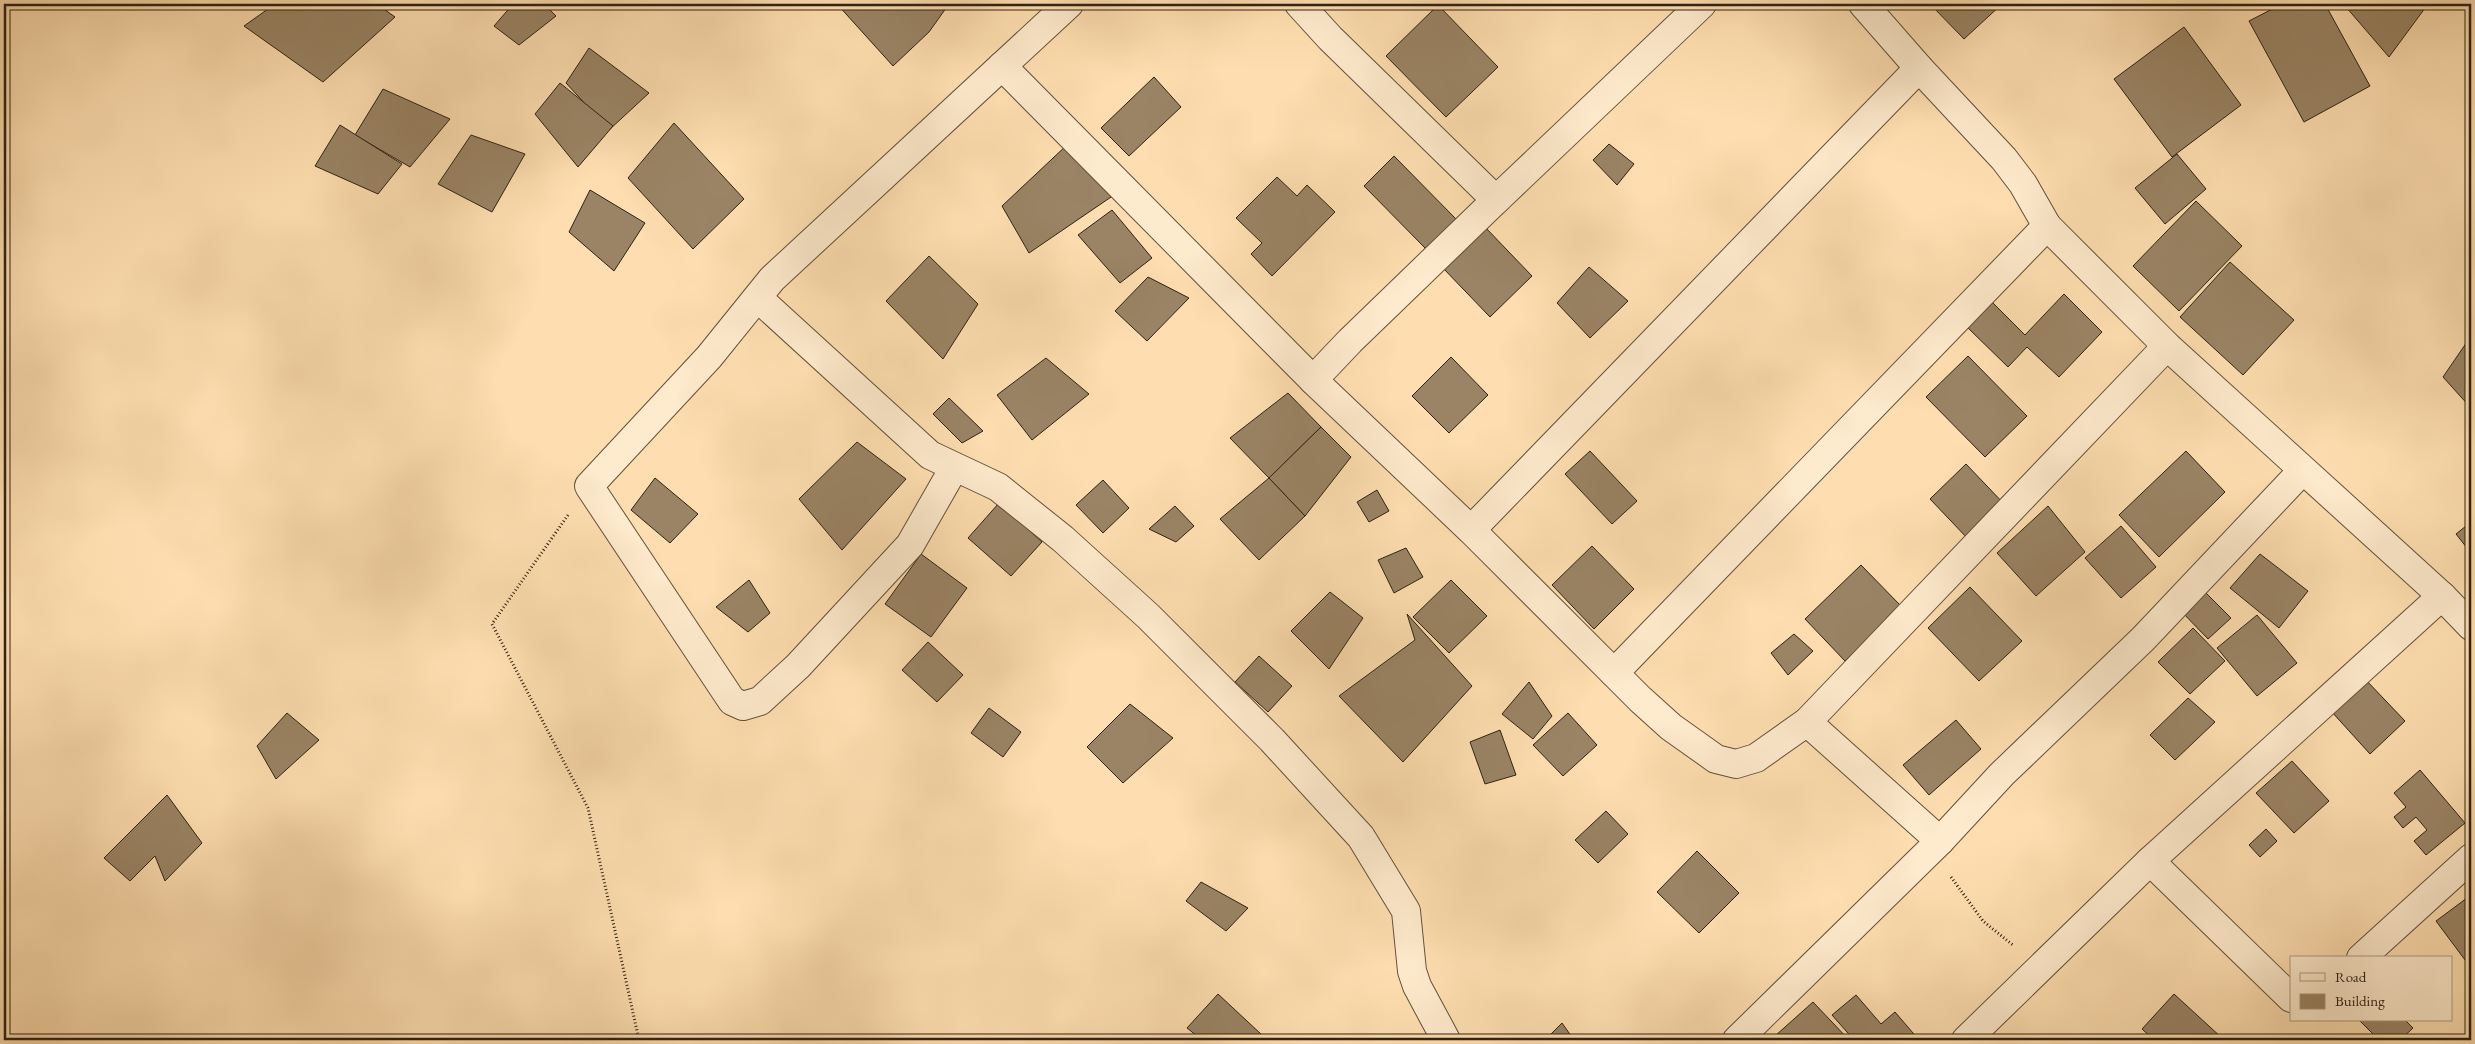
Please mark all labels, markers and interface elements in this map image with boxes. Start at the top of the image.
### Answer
legend [2290,956,2452,1022]
text: Road [2335,967,2367,986]
text: Building [2335,991,2385,1010]

